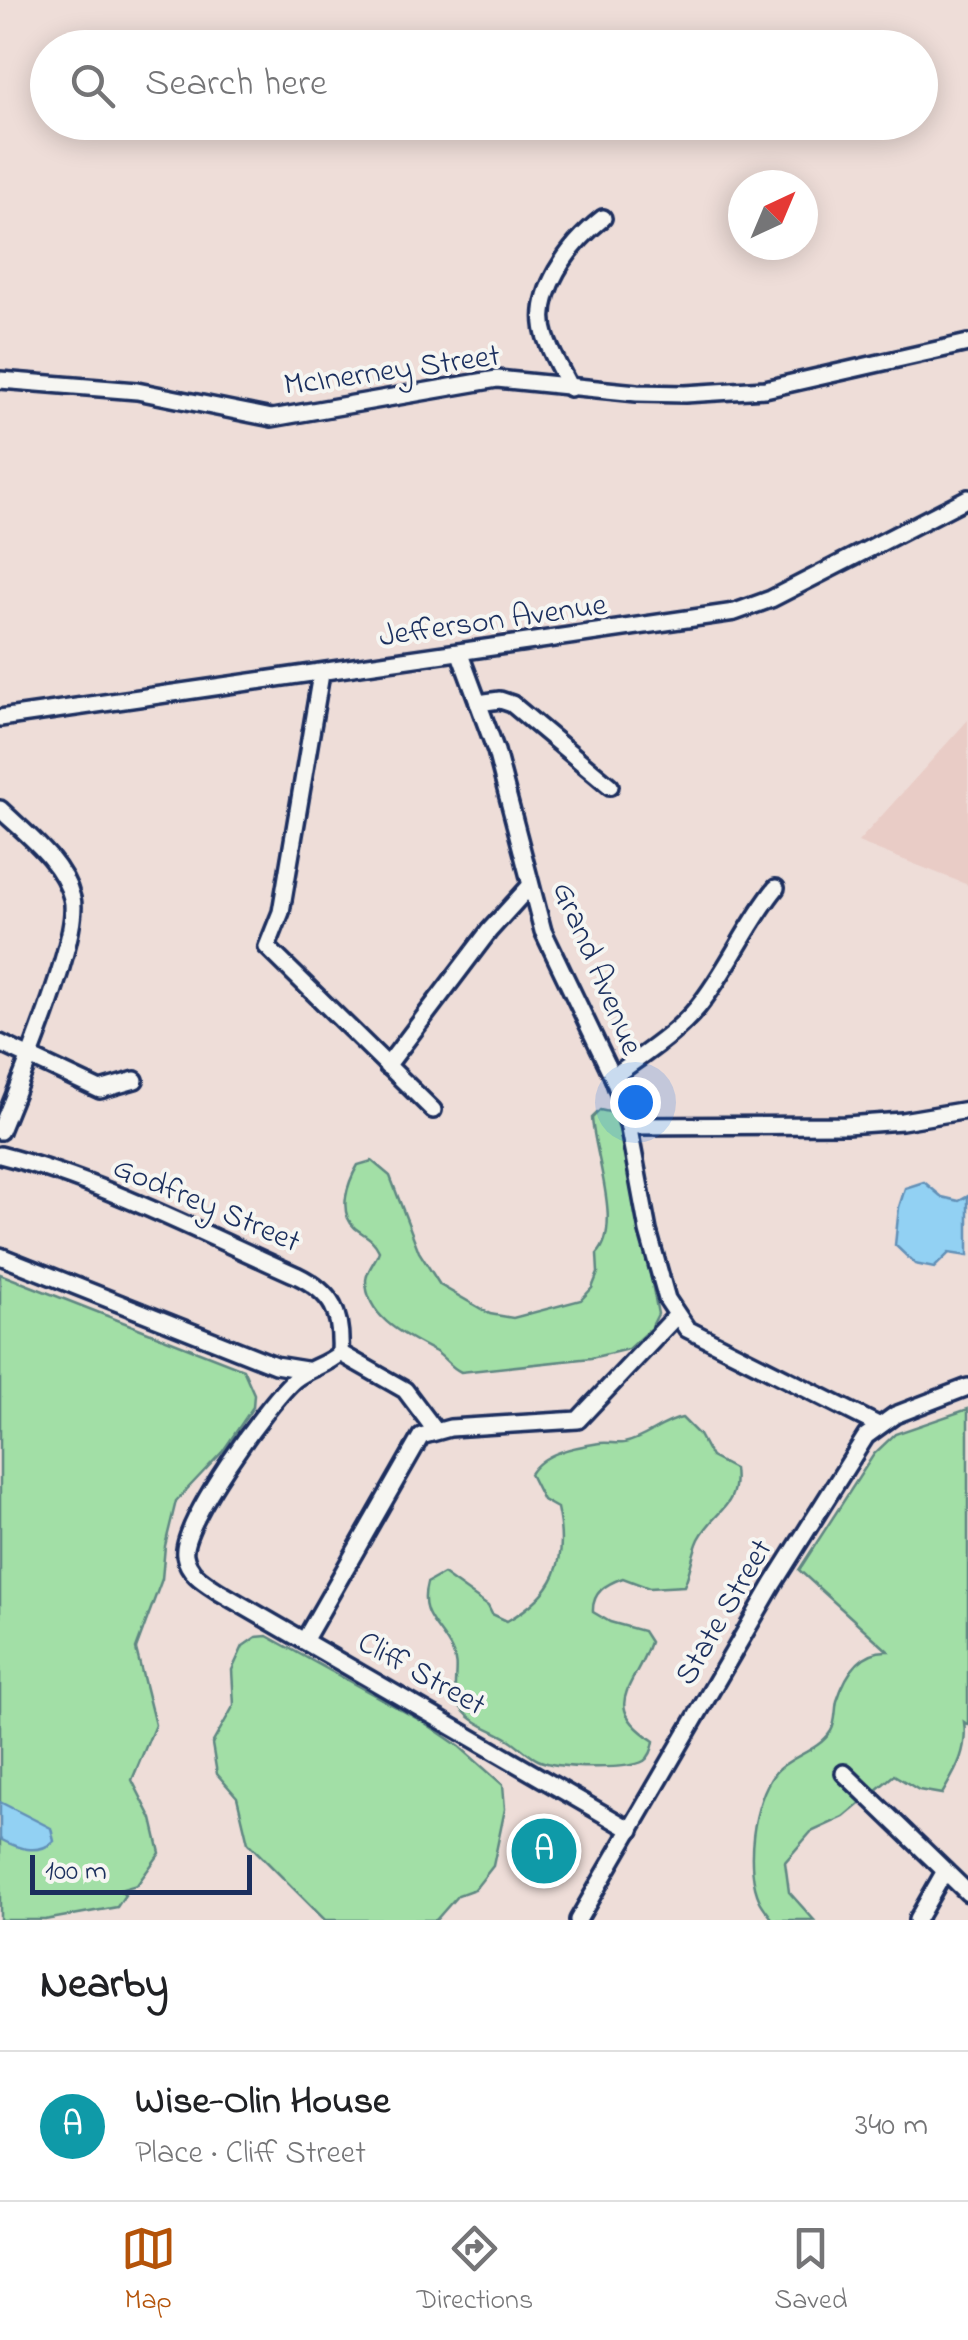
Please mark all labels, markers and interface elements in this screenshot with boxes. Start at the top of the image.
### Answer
search box [30,30,938,140]
text: Search here [145,57,327,113]
icon: search [65,58,120,113]
north arrow [728,170,818,260]
street label: McInerney Street [281,334,503,410]
street label: Jefferson Avenue [376,583,611,661]
street label: Grand Avenue [538,875,654,1064]
your location [610,1077,661,1128]
street label: Godfrey Street [105,1145,307,1267]
street label: State Street [664,1531,786,1695]
street label: Cliff Street [348,1620,494,1730]
pin: A [512,1814,576,1888]
scale bar [30,1850,252,1894]
text: 100 m [45,1852,107,1893]
text: Nearby [40,1955,168,2016]
text: Wise-Olin House [135,2075,390,2131]
text: A [63,2103,82,2150]
text: 340 m [855,2103,928,2150]
text: Place · Cliff Street [135,2131,366,2178]
tab: Map [121,2221,176,2322]
tab: Directions [417,2221,533,2322]
tab: Saved [774,2221,847,2322]

